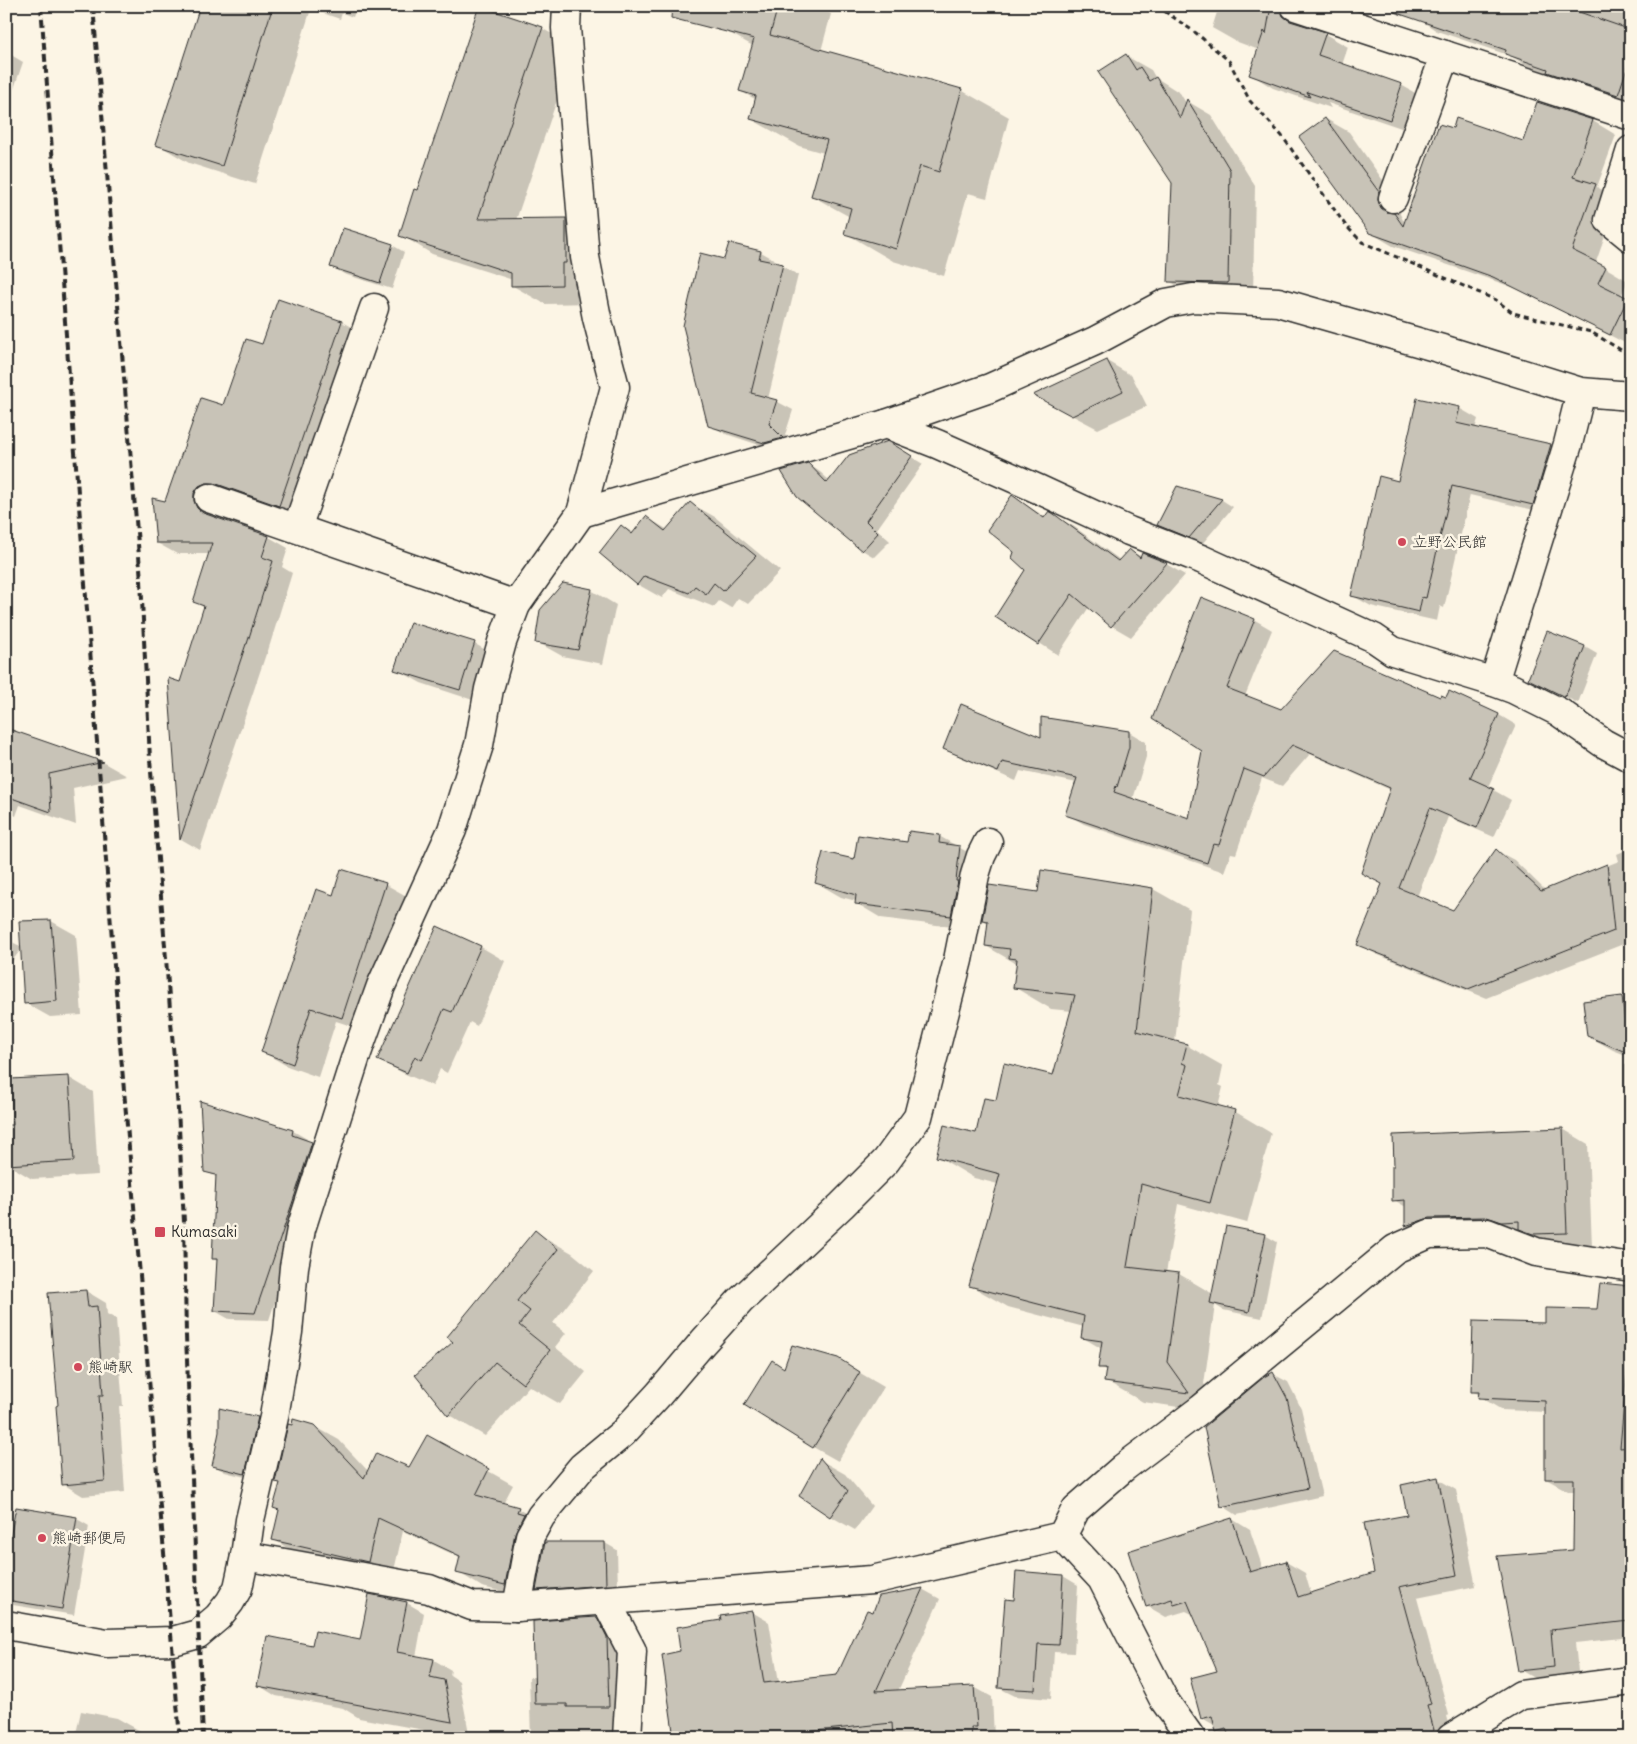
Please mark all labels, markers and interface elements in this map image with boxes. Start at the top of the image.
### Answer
place label: 立野公民館 [1412,532,1487,551]
marker: 立野公民館 [1396,536,1408,548]
place label: Kumasaki [171,1222,237,1241]
marker: Kumasaki [153,1225,167,1239]
place label: 熊崎駅 [88,1357,133,1376]
marker: 熊崎駅 [72,1361,84,1373]
place label: 熊崎郵便局 [52,1528,127,1547]
marker: 熊崎郵便局 [36,1532,48,1544]

